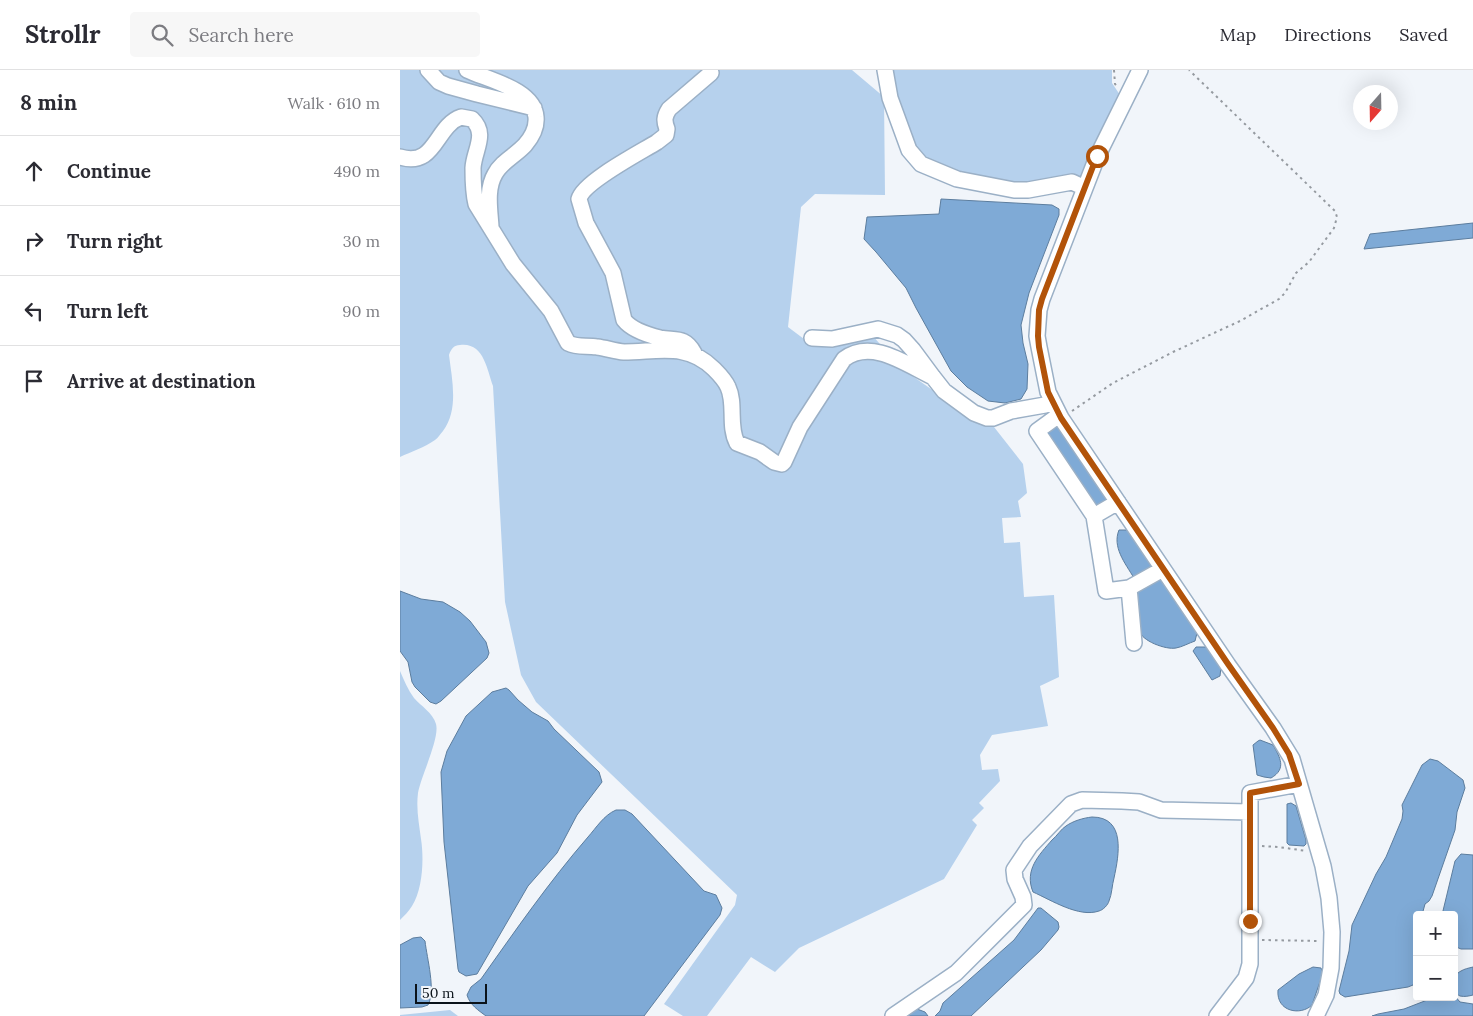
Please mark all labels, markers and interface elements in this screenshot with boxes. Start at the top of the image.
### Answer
search box [130,12,480,57]
text: Strollr [25,19,100,50]
icon: search [148,21,176,49]
text: Search here [188,23,294,47]
text: Map [1220,23,1256,46]
text: Directions [1284,23,1371,46]
text: Saved [1399,23,1448,46]
north arrow [1353,85,1398,130]
text: 8 min [20,89,77,116]
text: Walk · 610 m [288,93,380,113]
route start [1086,145,1109,168]
icon: ahead [20,157,48,185]
text: Continue [67,159,151,183]
text: 490 m [334,161,380,181]
icon: right [20,227,48,255]
text: Turn right [67,229,163,253]
text: 30 m [343,231,380,251]
icon: left [20,297,48,325]
text: Turn left [67,299,148,323]
text: 90 m [342,301,380,321]
icon: arrive [20,367,48,395]
text: Arrive at destination [67,369,256,393]
route end [1239,910,1262,933]
map controls [1413,911,1458,1001]
button: + [1413,911,1458,956]
button: − [1413,956,1458,1001]
scale bar [415,981,488,1004]
text: 50 m [422,984,455,1002]

